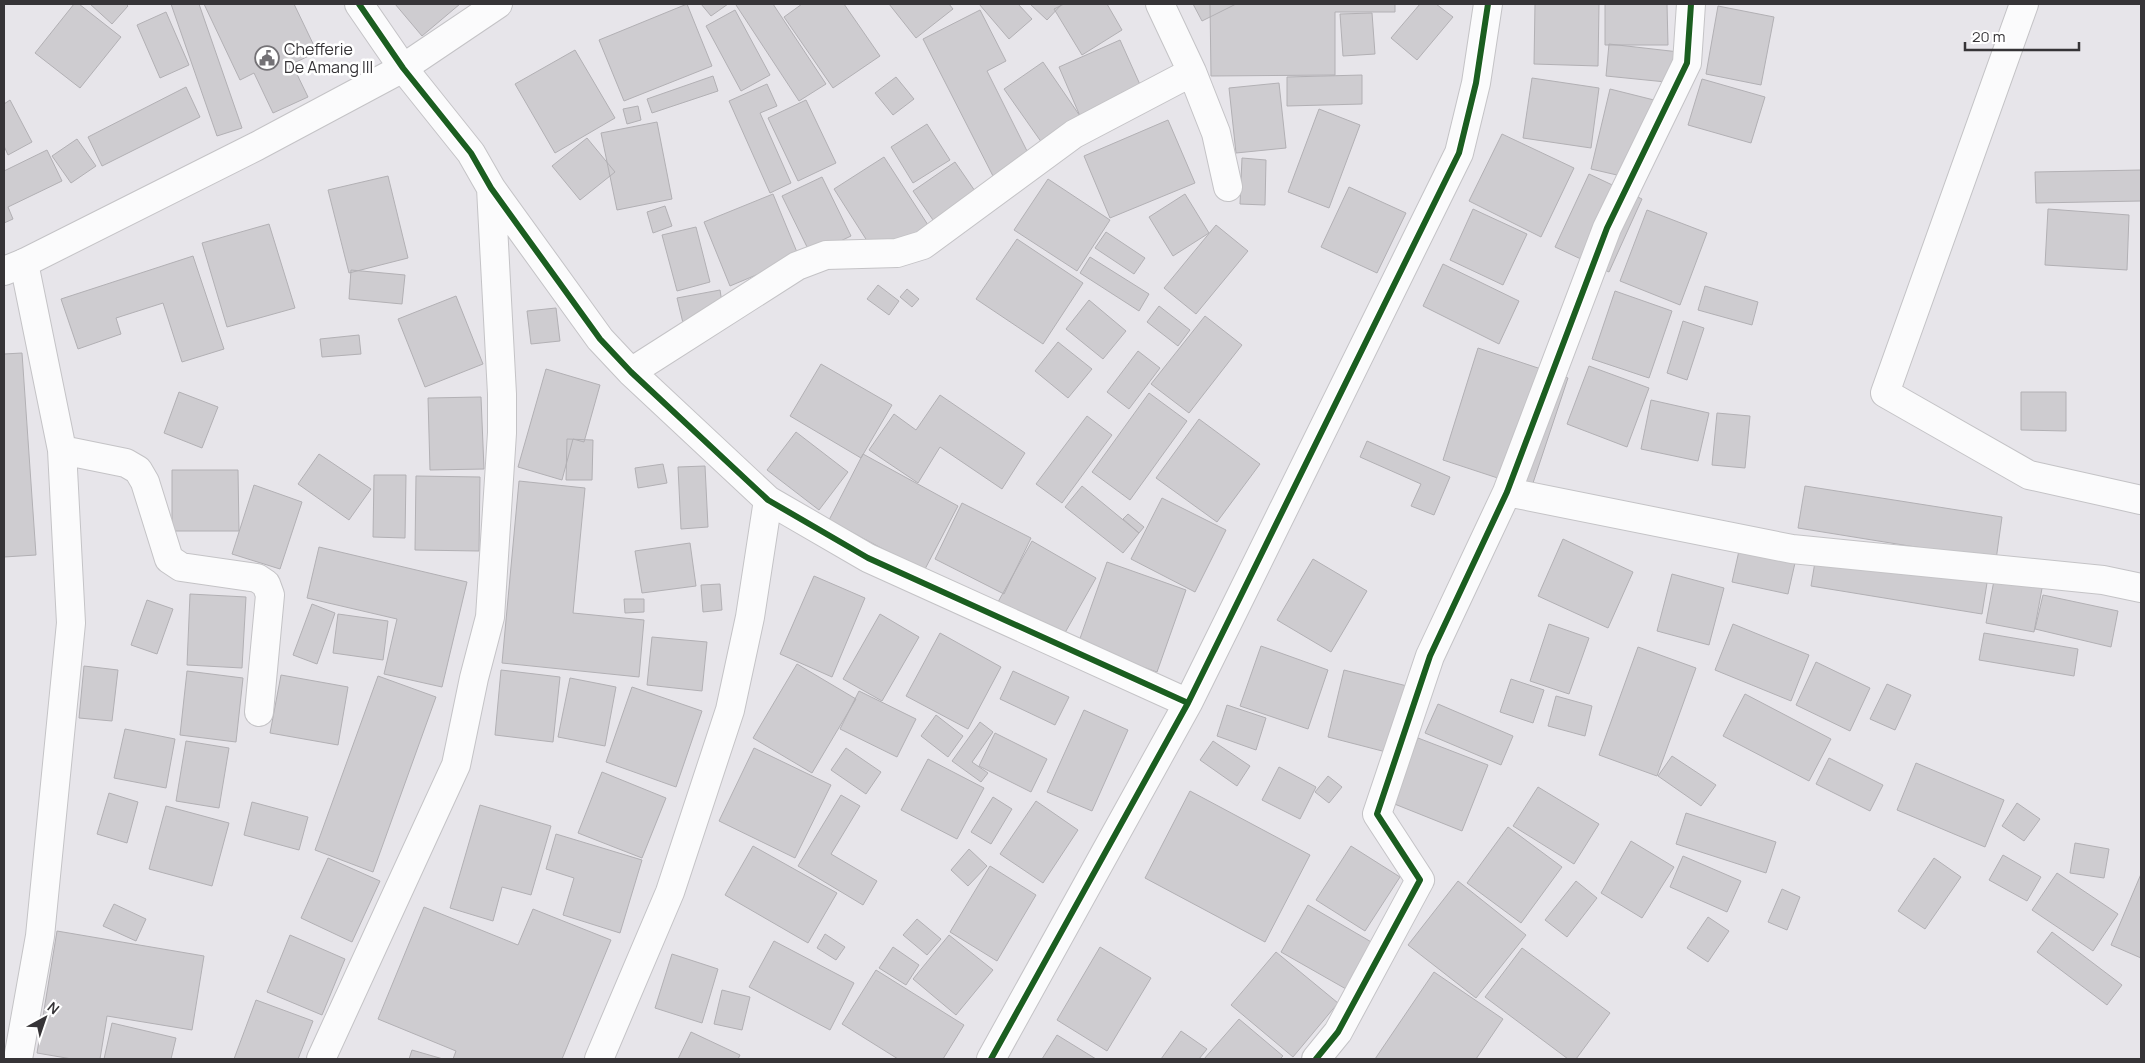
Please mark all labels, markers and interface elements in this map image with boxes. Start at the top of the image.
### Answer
scale bar [1965,20,2079,52]
text: 20 m [1972,26,2005,47]
place label: Chefferie De Amang III [284,38,373,78]
public building icon: Chefferie De Amang III [254,45,280,71]
north arrow [20,993,70,1043]
text: N [44,997,64,1018]

